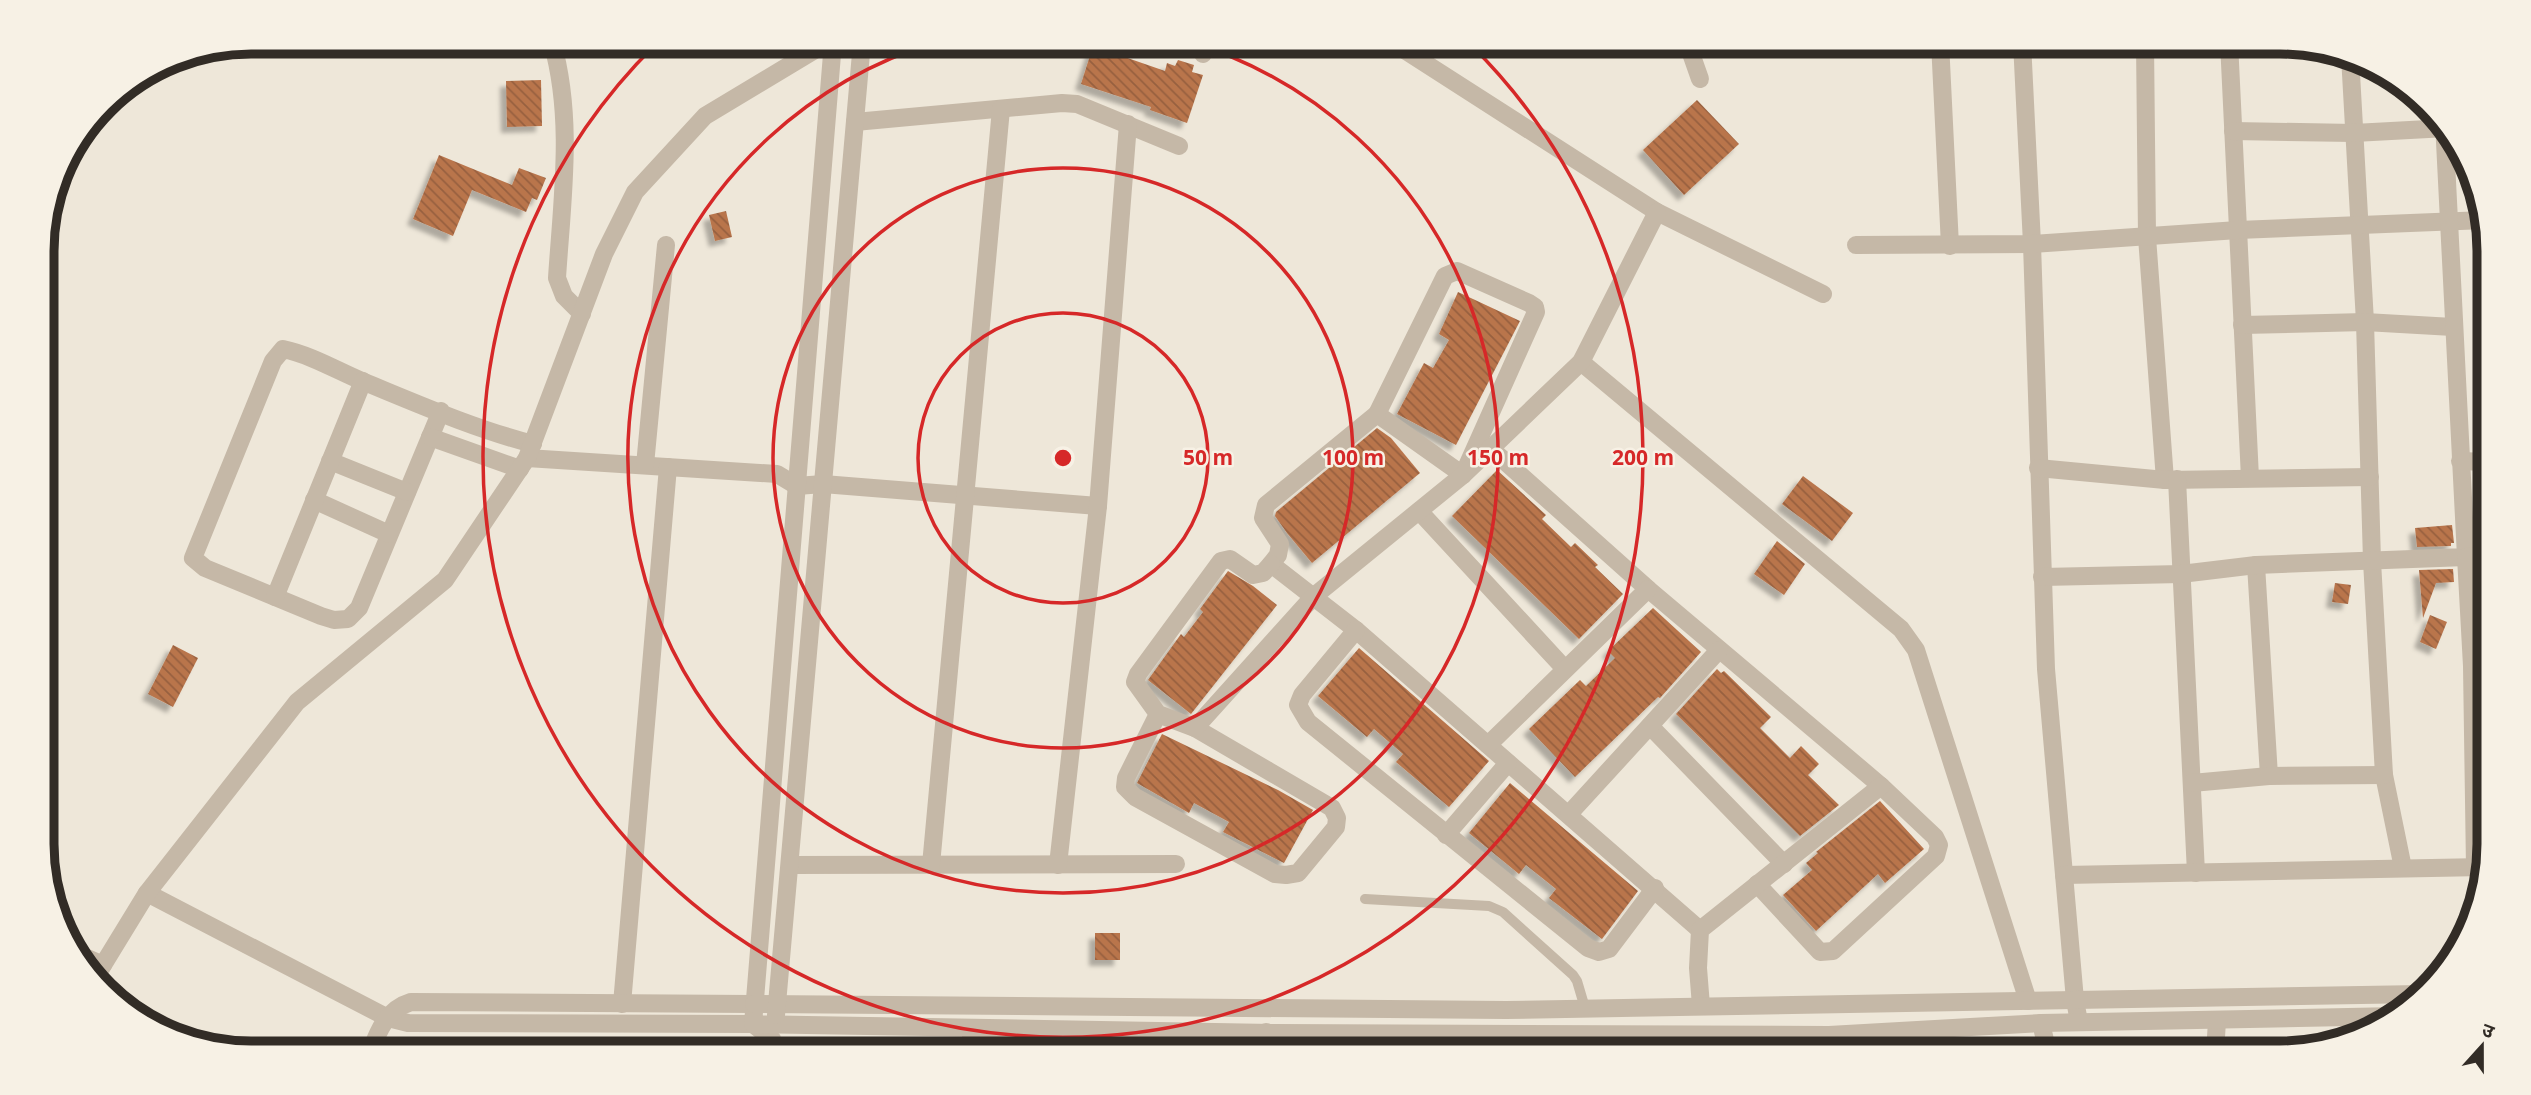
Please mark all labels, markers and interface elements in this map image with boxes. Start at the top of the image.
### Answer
text: 50 m [1183,443,1233,471]
text: 100 m [1322,443,1384,471]
text: 150 m [1467,443,1529,471]
text: 200 m [1612,443,1674,471]
centre of rings [1051,446,1075,470]
north arrow [2447,1011,2517,1081]
text: उ [2478,1016,2499,1045]

